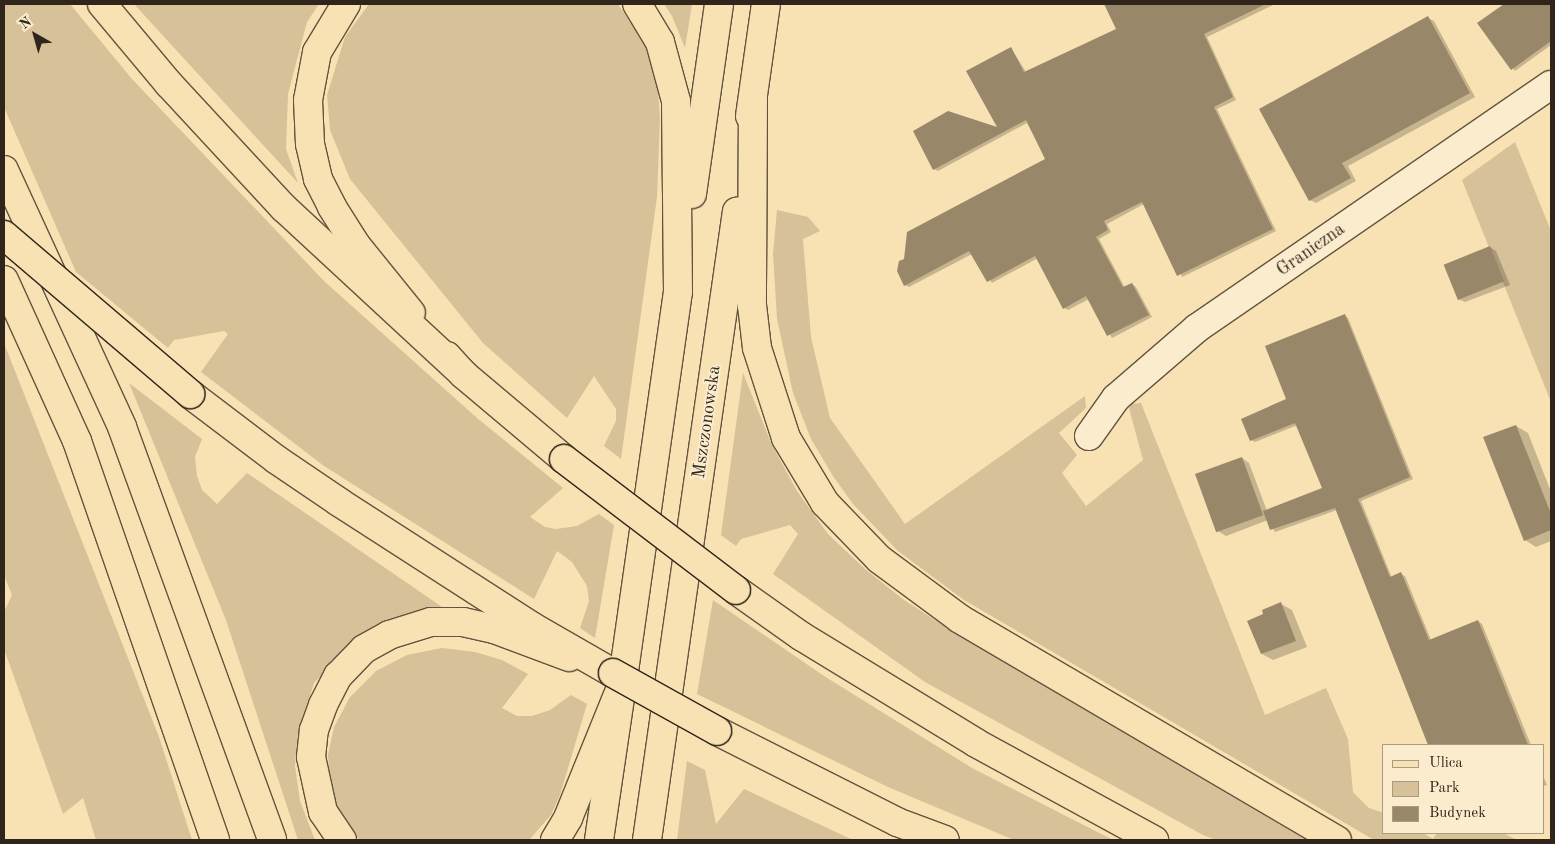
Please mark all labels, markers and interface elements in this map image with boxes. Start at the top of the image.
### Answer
north arrow [10,10,60,60]
text: N [17,14,34,32]
street label: Graniczna [1273,219,1349,281]
street label: Mszczonowska [688,364,726,480]
legend [1382,744,1545,834]
text: Ulica [1429,756,1463,771]
text: Park [1429,781,1460,796]
text: Budynek [1429,806,1486,821]

